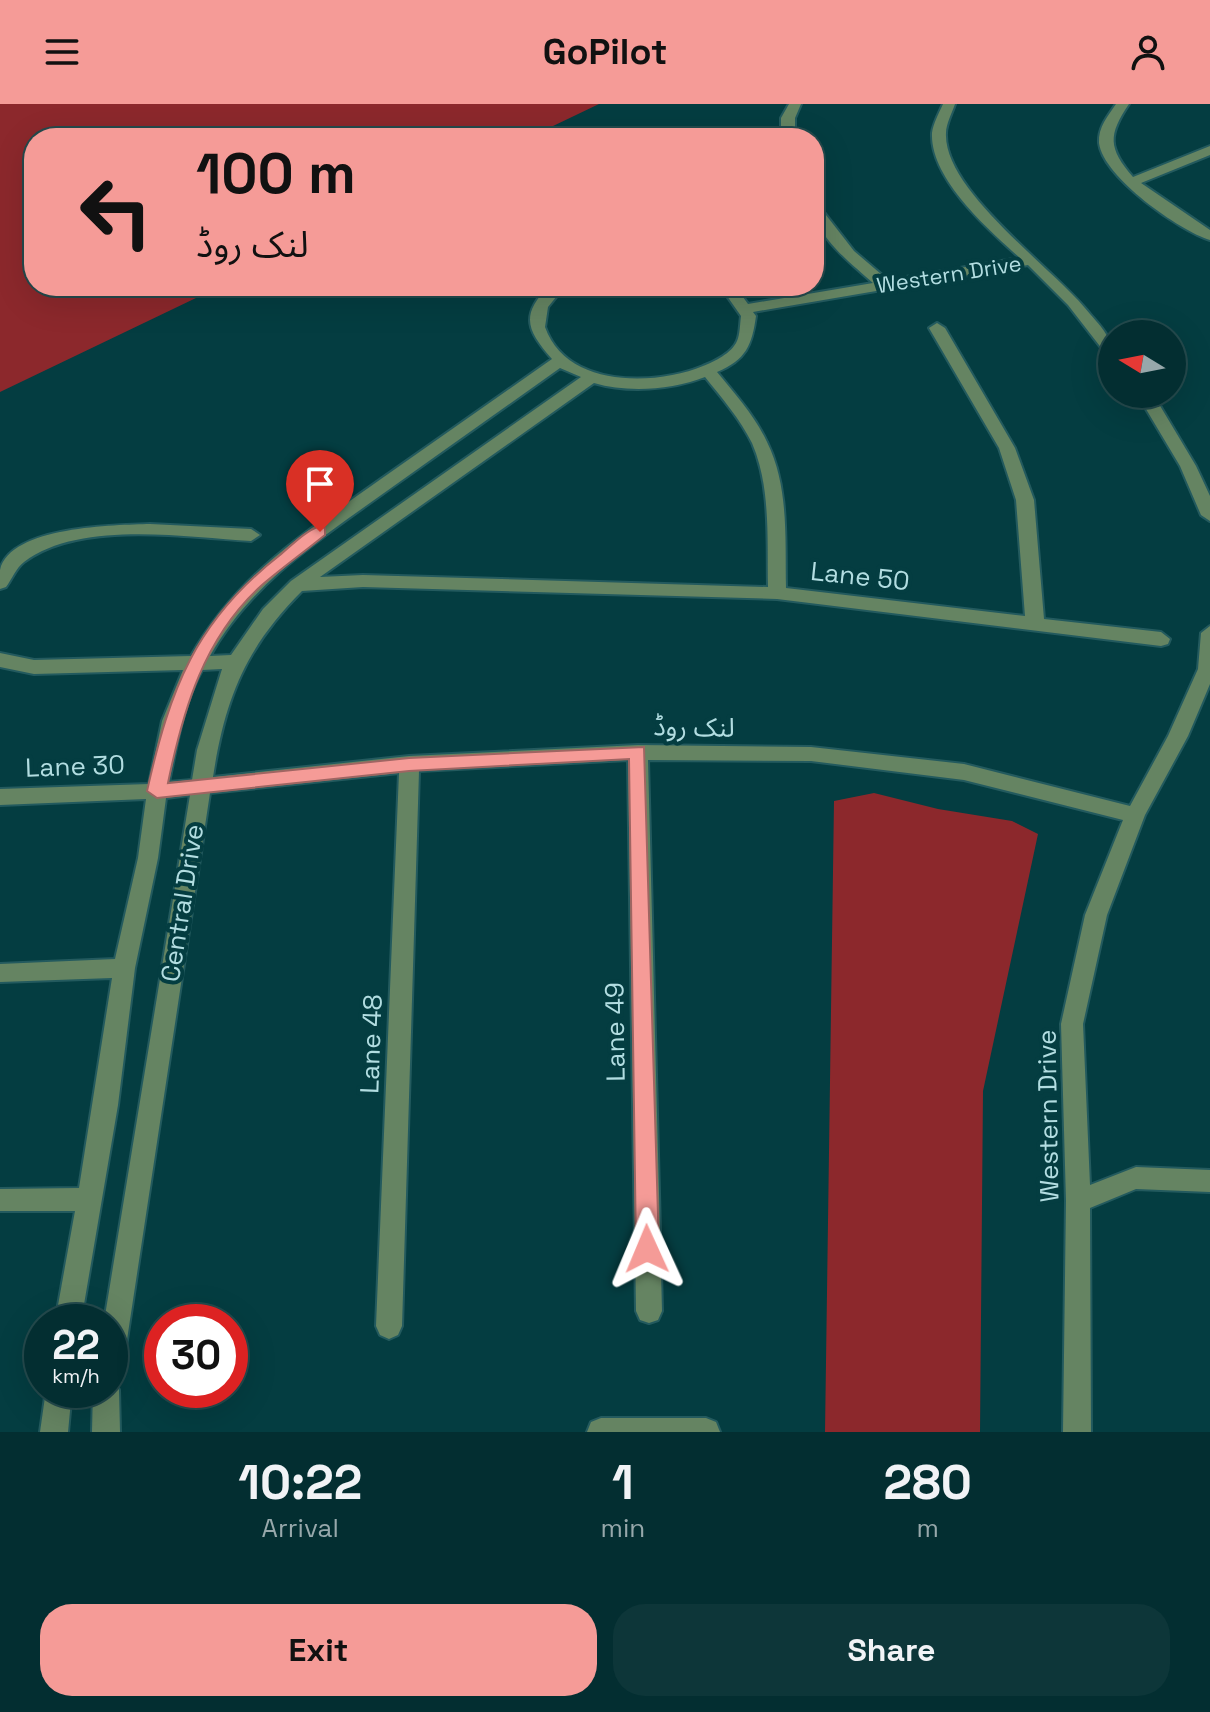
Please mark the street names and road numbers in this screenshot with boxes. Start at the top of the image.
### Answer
street label: Western Drive [875,249,1023,299]
street label: Lane 50 [809,554,911,598]
street label: لنک روڈ [653,709,735,745]
street label: Lane 30 [25,747,125,785]
street label: Central Drive [153,822,211,984]
street label: Lane 49 [597,982,633,1082]
street label: Lane 48 [352,994,390,1094]
street label: Western Drive [1029,1029,1067,1203]

